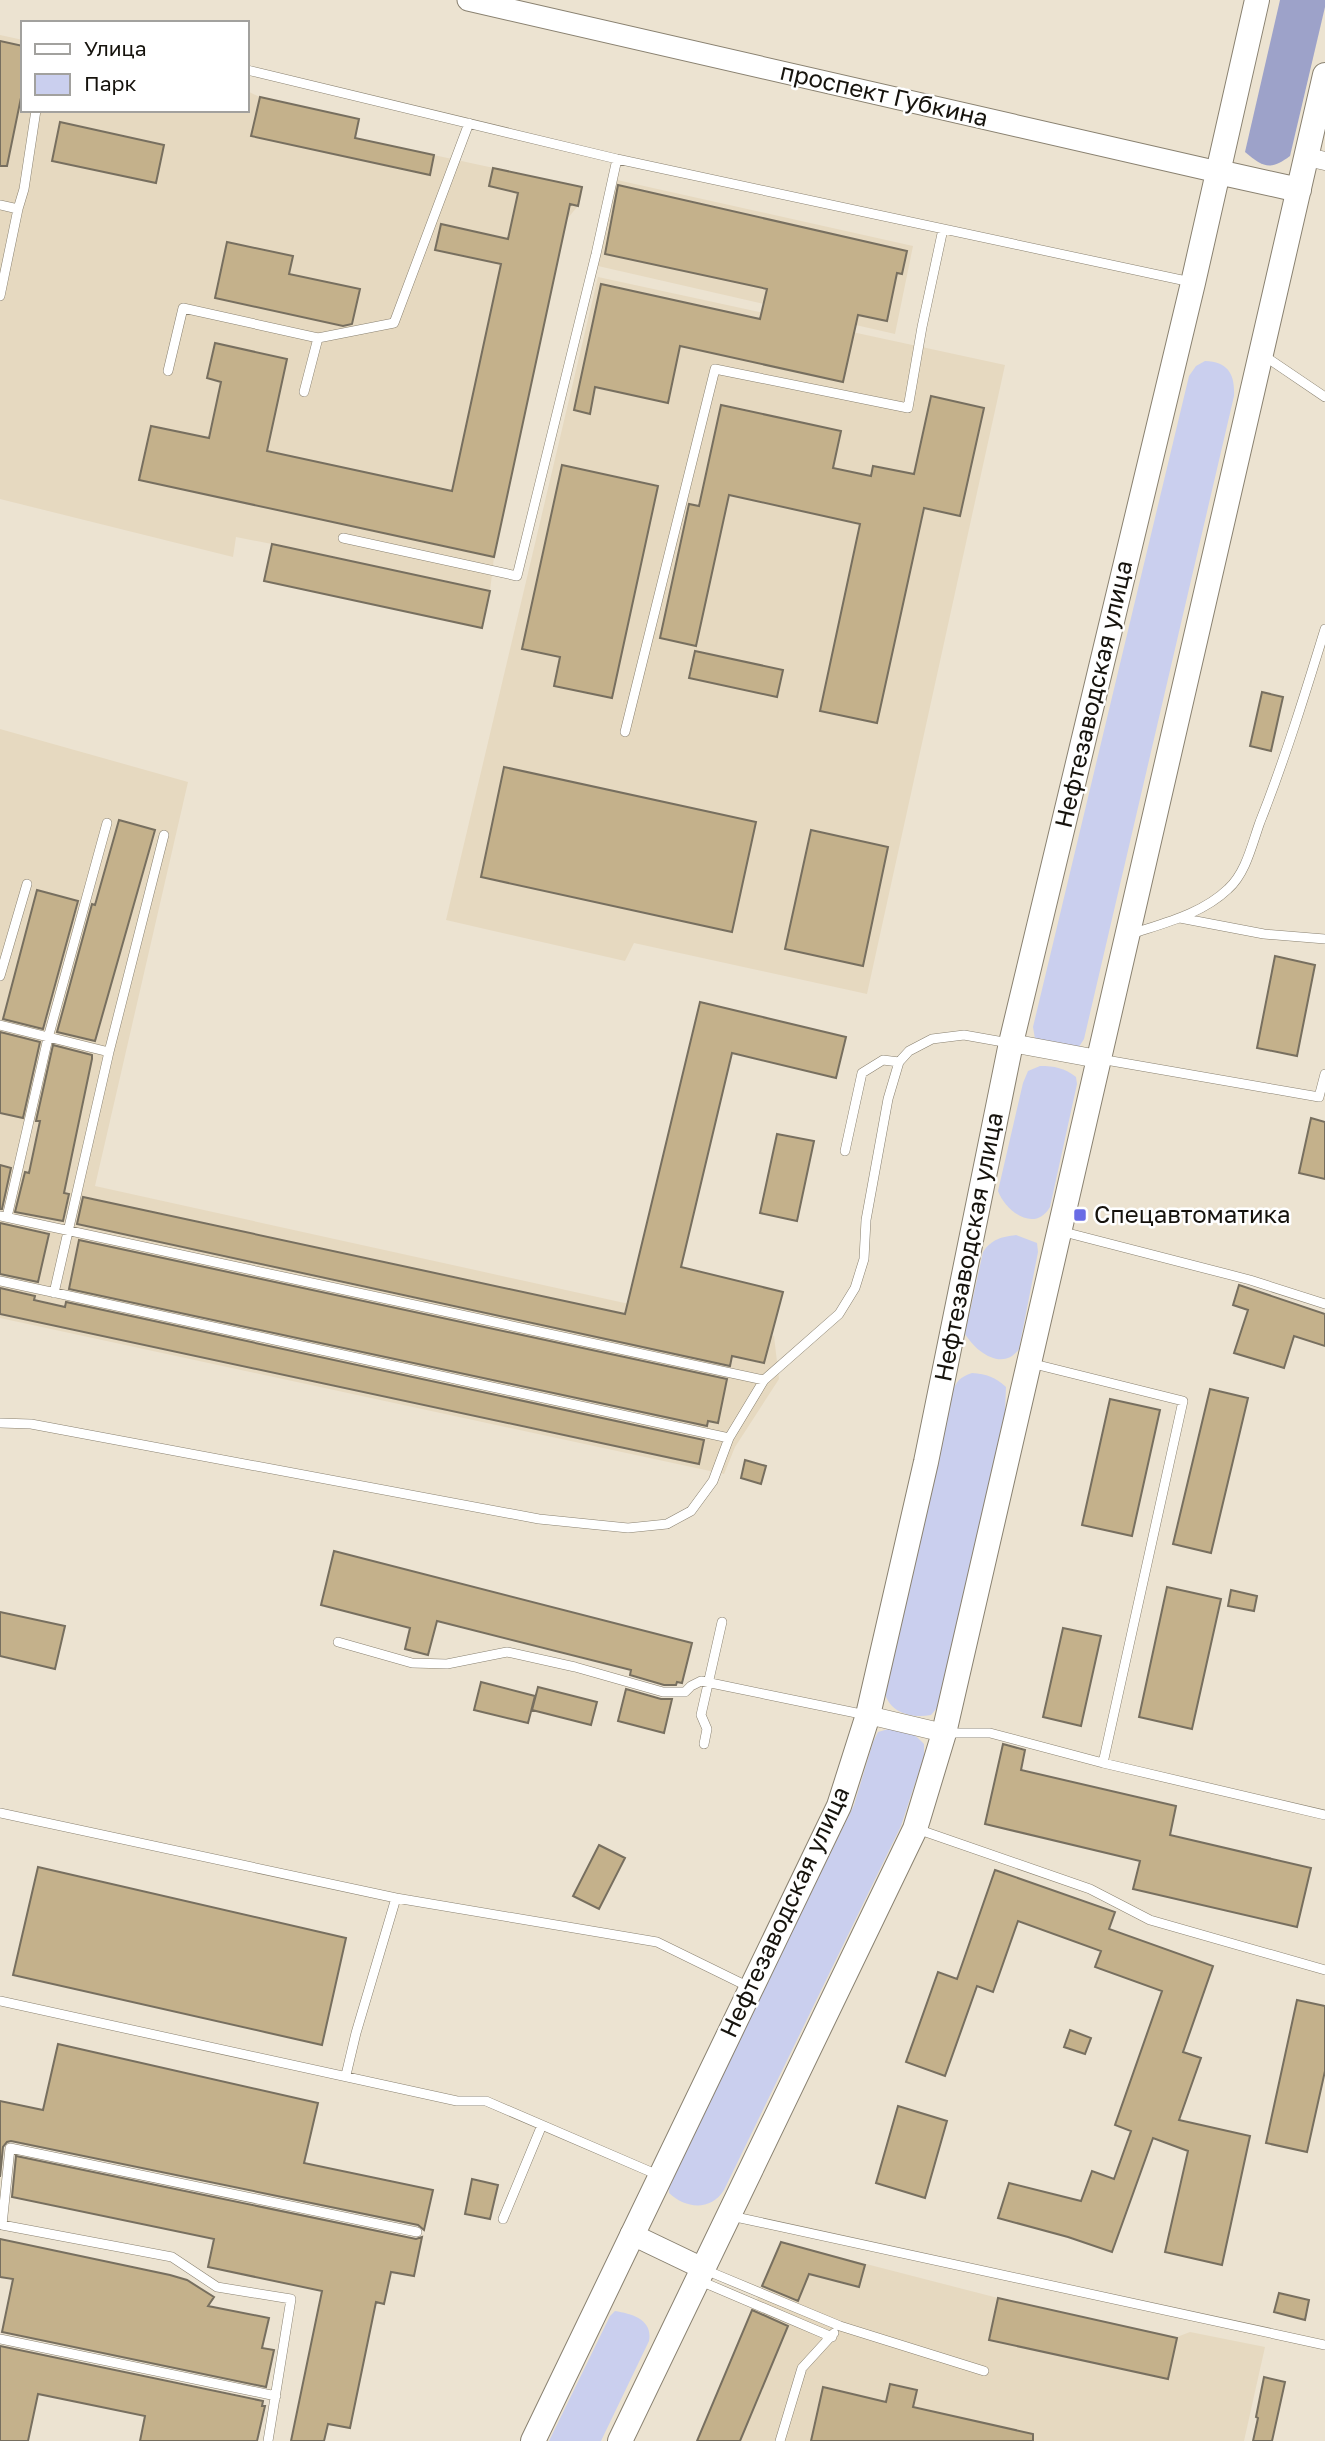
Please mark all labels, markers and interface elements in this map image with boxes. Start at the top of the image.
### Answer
legend [21,21,248,112]
text: Улица [84,35,147,61]
street label: проспект Губкина [778,56,991,132]
text: Парк [84,70,137,96]
street label: Нефтезаводская улица [1048,557,1137,830]
street label: Нефтезаводская улица [927,1110,1008,1384]
place label: Спецавтоматика [1094,1199,1291,1228]
marker: Спецавтоматика [1072,1207,1088,1223]
street label: Нефтезаводская улица [713,1781,855,2042]

